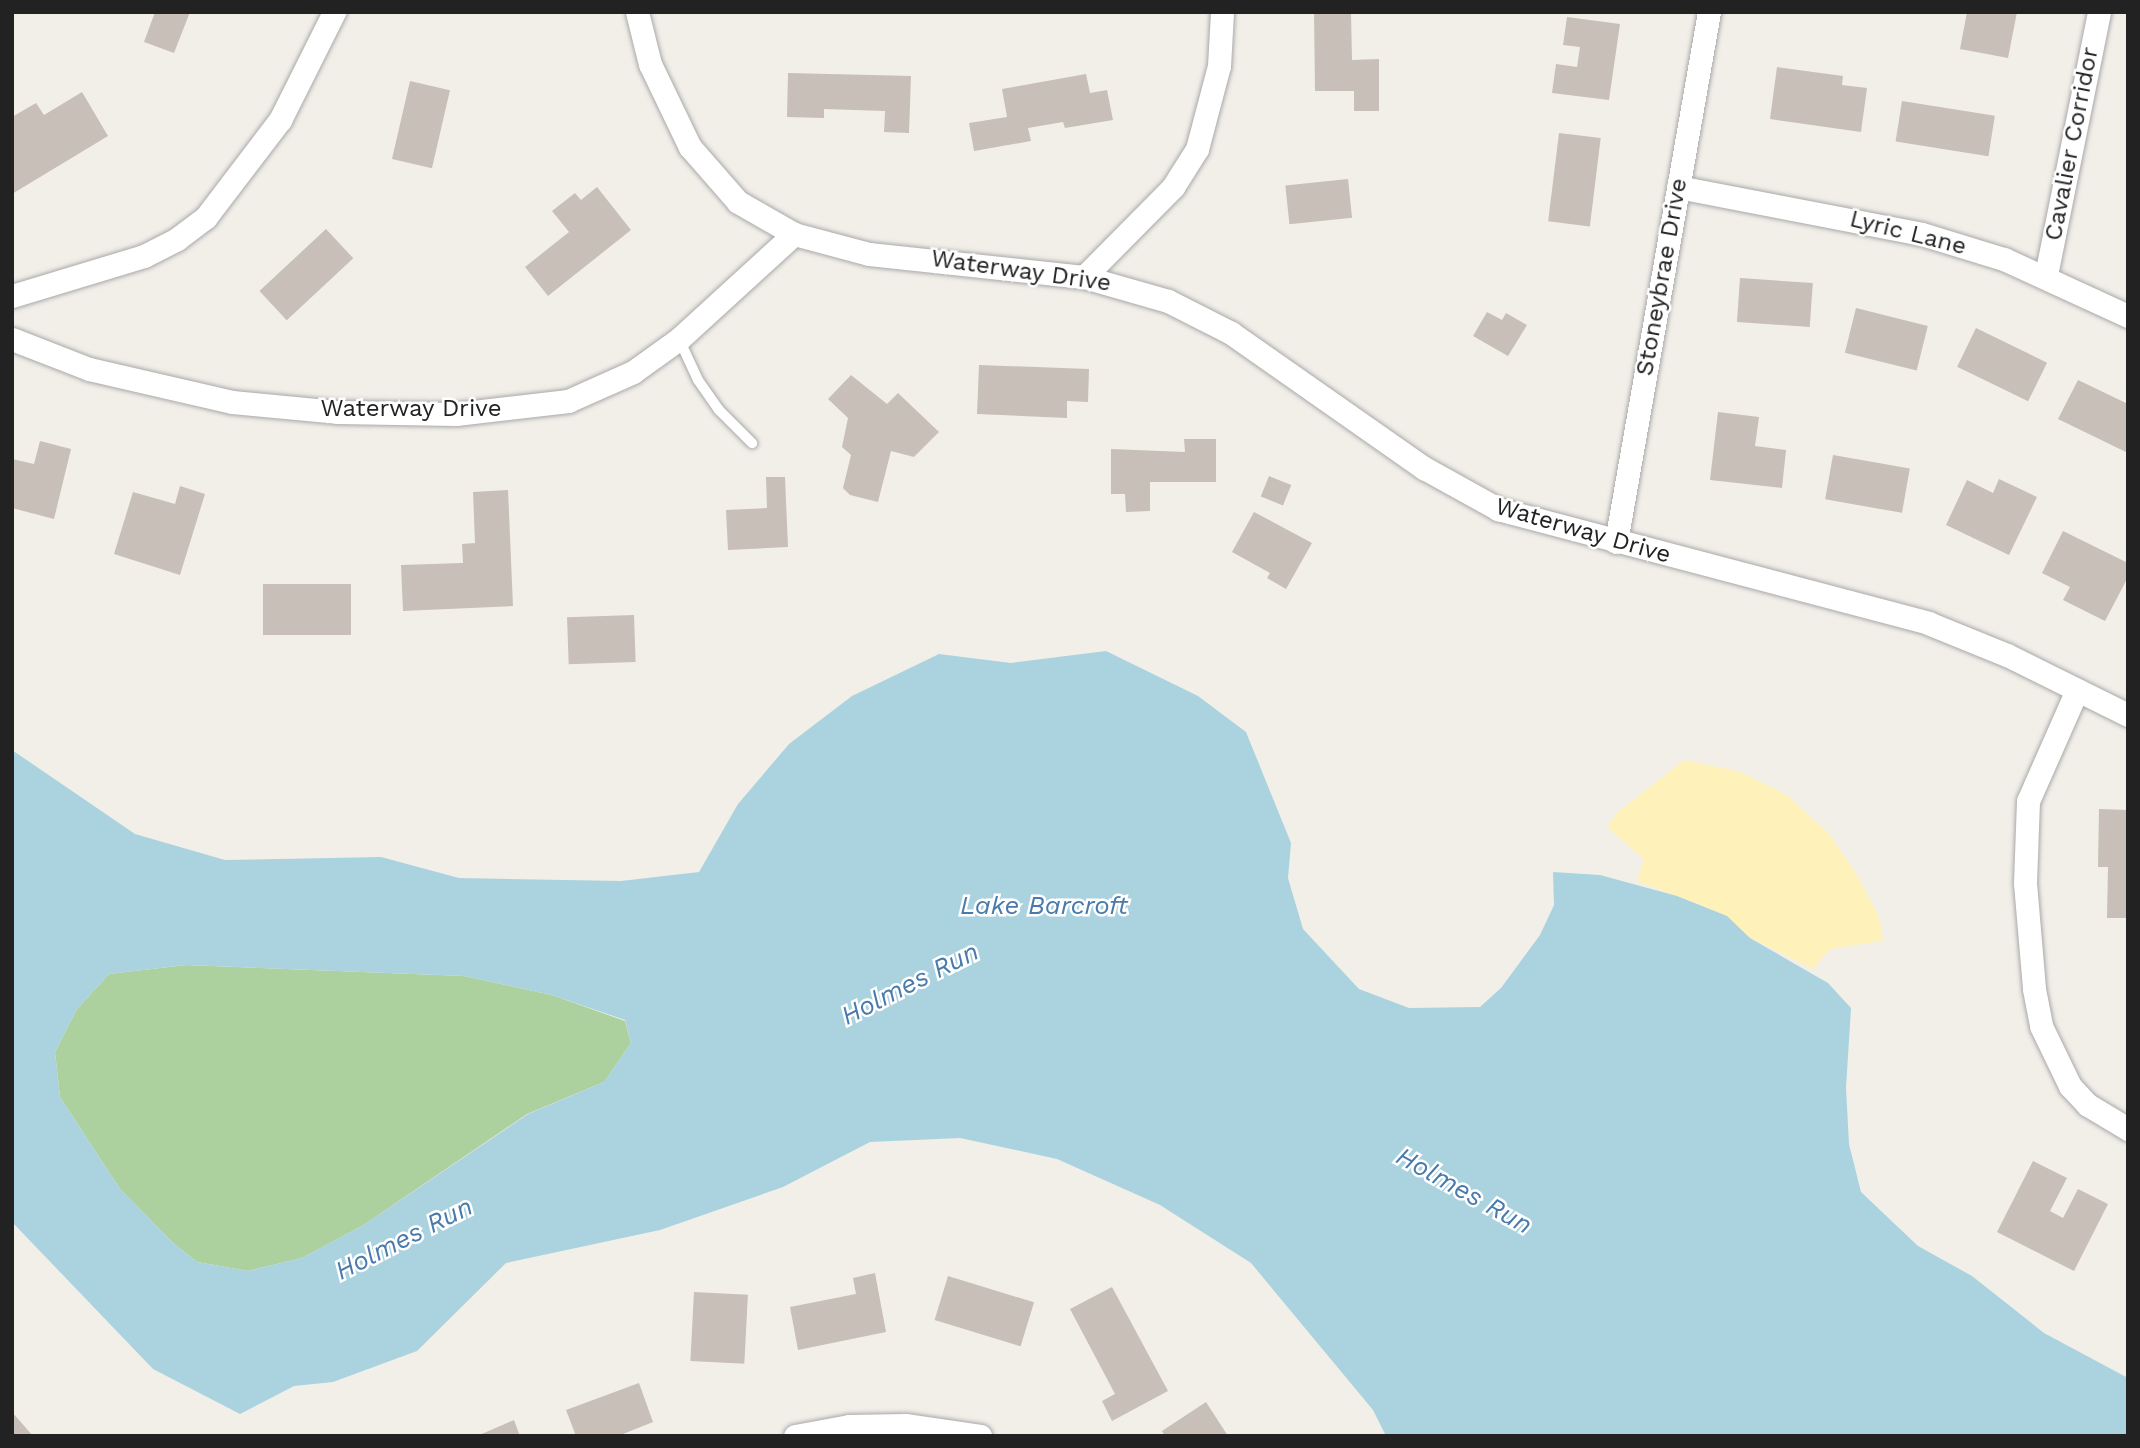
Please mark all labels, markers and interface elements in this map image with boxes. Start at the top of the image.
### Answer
street label: Cavalier Corridor [2039,45,2105,243]
street label: Stoneybrae Drive [1630,176,1694,378]
street label: Lyric Lane [1847,205,1969,261]
street label: Waterway Drive [929,244,1113,298]
street label: Waterway Drive [320,395,502,423]
street label: Waterway Drive [1492,492,1674,570]
water label: Lake Barcroft [960,890,1128,922]
water label: Holmes Run [836,936,984,1032]
water label: Holmes Run [1391,1141,1537,1241]
water label: Holmes Run [330,1191,478,1287]

